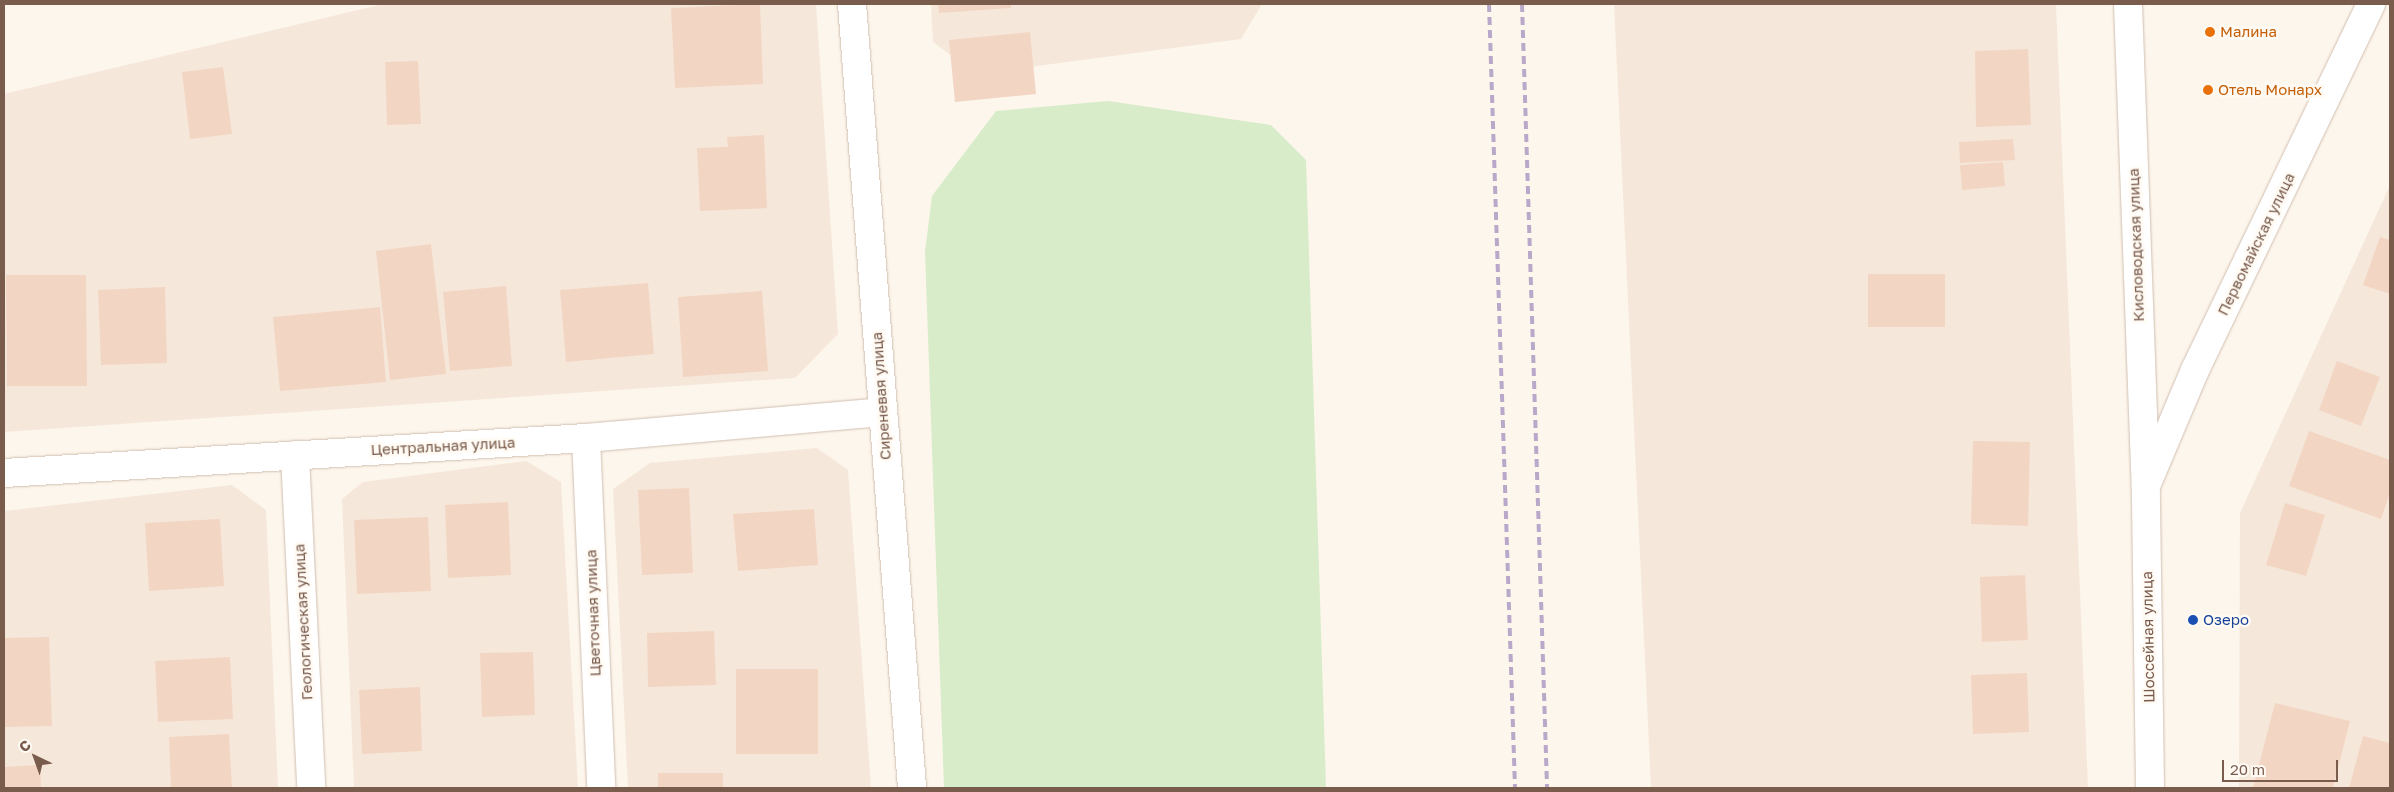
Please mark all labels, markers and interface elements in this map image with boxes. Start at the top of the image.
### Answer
place label: Малина [2220,23,2277,41]
marker: Малина [2204,26,2216,38]
place label: Отель Монарх [2218,81,2322,99]
marker: Отель Монарх [2202,84,2214,96]
street label: Кисловодская улица [2124,168,2148,322]
street label: Первомайская улица [2214,170,2298,318]
street label: Сиреневая улица [868,331,894,461]
street label: Центральная улица [370,433,516,459]
street label: Геологическая улица [290,543,316,701]
street label: Цветочная улица [582,549,604,677]
street label: Шоссейная улица [2138,571,2158,703]
place label: Озеро [2203,611,2249,629]
marker: Озеро [2187,614,2199,626]
north arrow [10,732,60,782]
text: С [15,736,34,755]
scale bar [2224,750,2340,782]
text: 20 m [2230,760,2265,778]

